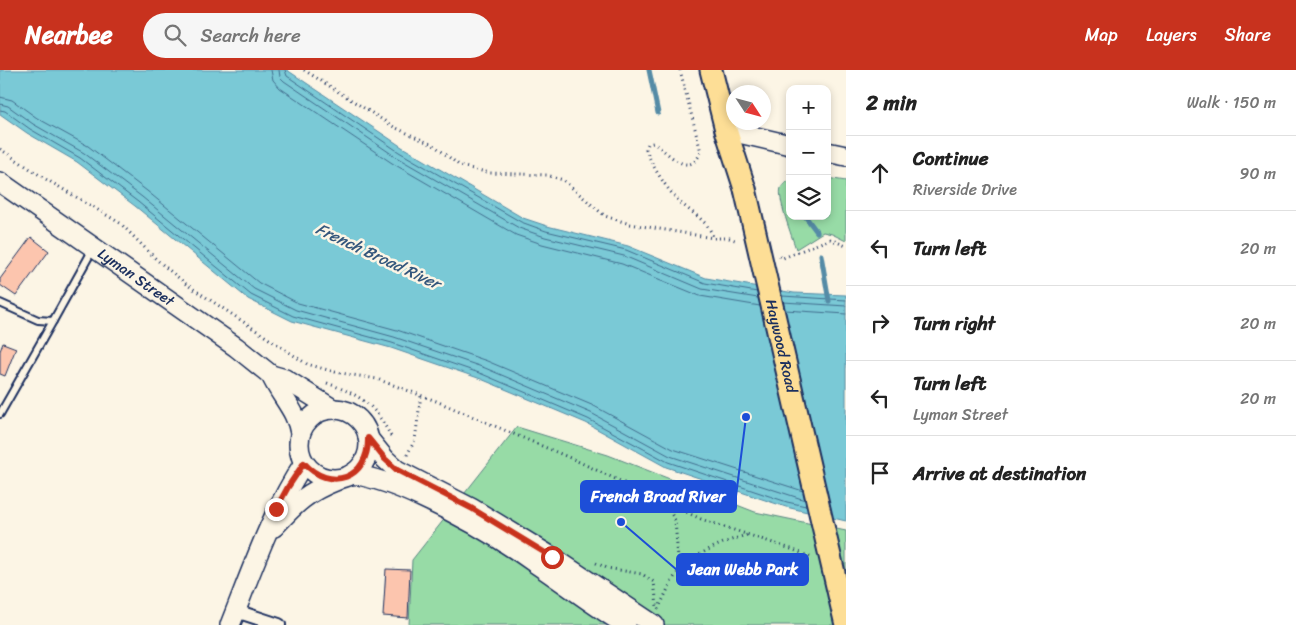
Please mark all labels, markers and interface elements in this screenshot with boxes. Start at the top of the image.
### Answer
search box [143,13,493,58]
text: Nearbee [25,14,113,56]
text: Search here [201,19,301,52]
text: Map [1085,19,1118,51]
text: Layers [1146,19,1197,51]
text: Share [1225,19,1271,51]
icon: search [161,21,189,49]
text: 2 min [866,84,917,122]
north arrow [726,85,771,130]
map controls [786,85,831,220]
button: + [786,85,831,130]
text: Walk · 150 m [1187,88,1276,117]
button: − [786,130,831,175]
text: Continue [913,142,989,175]
icon: ahead [866,159,894,187]
text: 90 m [1240,159,1276,188]
button: layers [786,175,831,220]
text: Riverside Drive [913,175,1017,204]
water label: French Broad River [311,214,448,299]
text: Turn left [913,232,986,265]
icon: left [866,234,894,262]
text: 20 m [1240,234,1276,263]
street label: Lyman Street [92,241,181,314]
street label: Haywood Road [758,296,805,396]
text: Turn right [913,307,995,340]
icon: right [866,309,894,337]
text: 20 m [1240,309,1276,338]
text: Turn left [913,367,986,400]
icon: left [866,384,894,412]
text: 20 m [1240,384,1276,413]
text: Lyman Street [913,400,1008,429]
text: Arrive at destination [913,457,1086,490]
icon: arrive [866,459,894,487]
callout: French Broad River [581,481,736,512]
text: French Broad River [590,482,727,511]
route end [265,498,288,521]
route start [541,546,564,569]
callout: Jean Webb Park [677,554,808,585]
text: Jean Webb Park [687,555,799,584]

